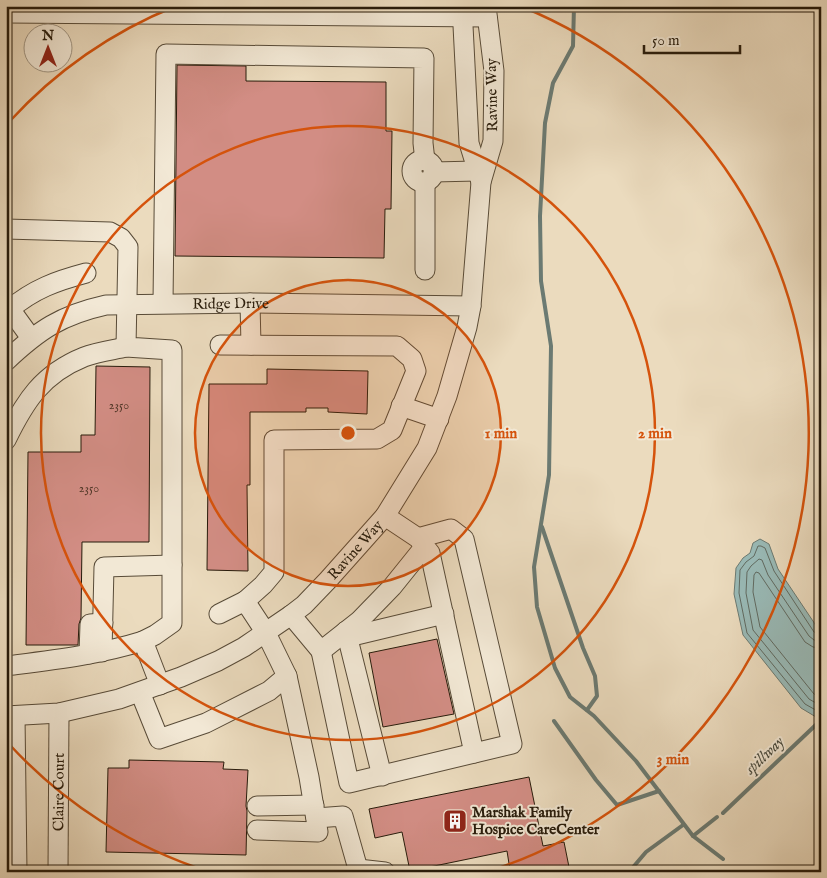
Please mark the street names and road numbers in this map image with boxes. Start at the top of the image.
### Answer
street label: Ravine Way [482,57,502,132]
street label: Ridge Drive [192,293,269,313]
street label: Ravine Way [324,515,387,583]
street label: Claire Court [49,753,68,831]

